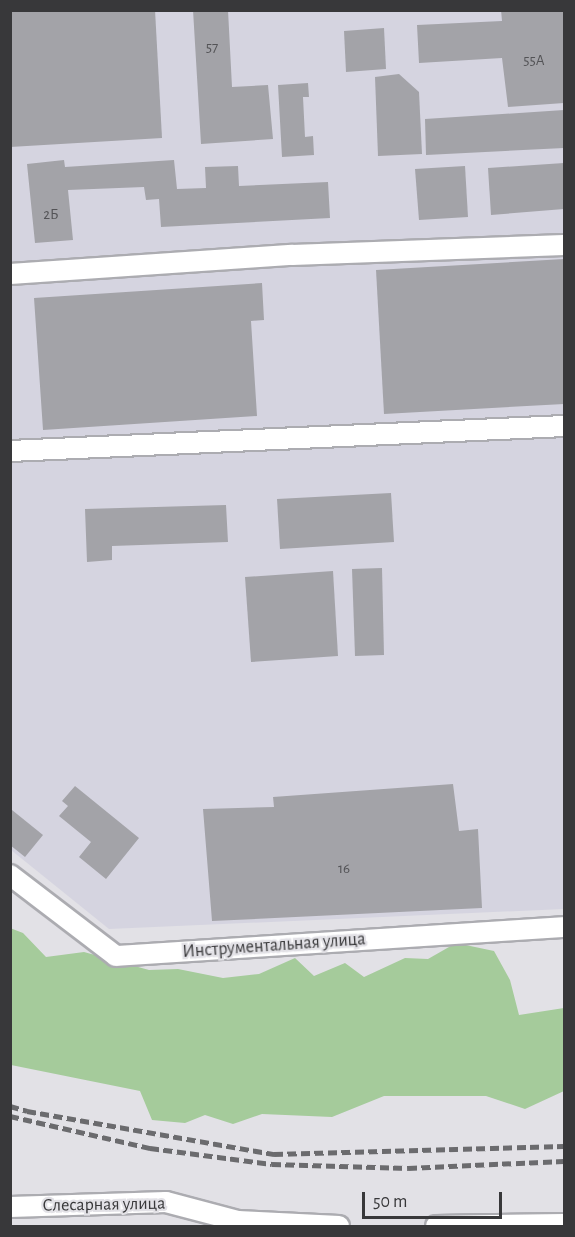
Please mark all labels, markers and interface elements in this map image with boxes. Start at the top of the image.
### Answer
house number: 57 [206,39,218,57]
house number: 55А [523,52,545,70]
house number: 2Б [43,206,59,224]
house number: 16 [338,860,350,878]
street label: Инструментальная улица [182,929,366,963]
scale bar [365,1180,504,1218]
street label: Слесарная улица [42,1193,166,1217]
text: 50 m [373,1193,407,1211]

